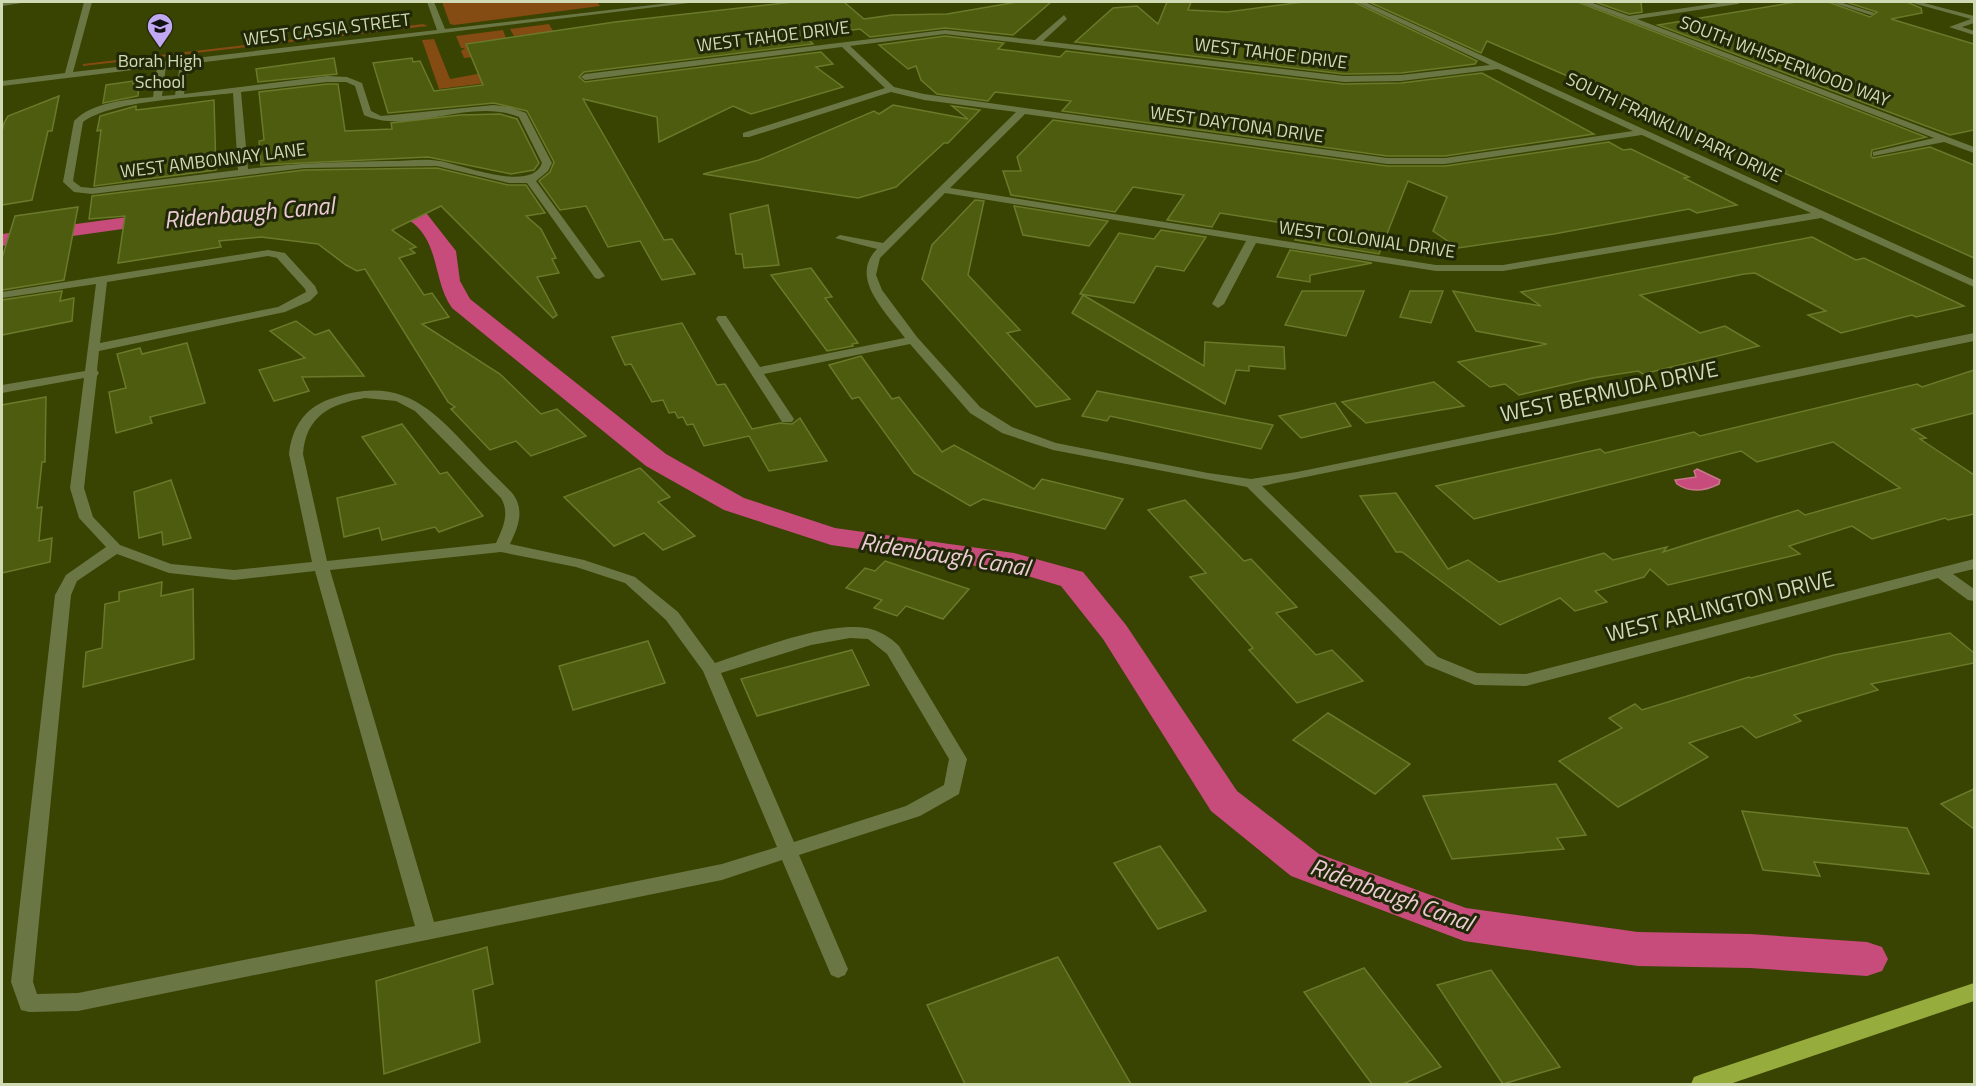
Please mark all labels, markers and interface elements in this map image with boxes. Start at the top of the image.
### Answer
street label: WEST CASSIA STREET [242,5,412,53]
street label: SOUTH WHISPERWOOD WAY [1676,8,1894,114]
school or university icon: Borah High School [145,11,175,49]
street label: WEST TAHOE DRIVE [695,13,851,59]
street label: WEST TAHOE DRIVE [1193,30,1349,76]
place label: Borah High School [118,47,202,95]
street label: SOUTH FRANKLIN PARK DRIVE [1562,65,1786,189]
street label: WEST DAYTONA DRIVE [1148,98,1326,150]
street label: WEST AMBONNAY LANE [118,135,308,185]
water label: Ridenbaugh Canal [162,186,339,237]
street label: WEST COLONIAL DRIVE [1277,213,1457,265]
street label: WEST BERMUDA DRIVE [1497,351,1721,431]
water label: Ridenbaugh Canal [858,523,1035,586]
street label: WEST ARLINGTON DRIVE [1602,561,1838,651]
water label: Ridenbaugh Canal [1306,848,1481,941]

